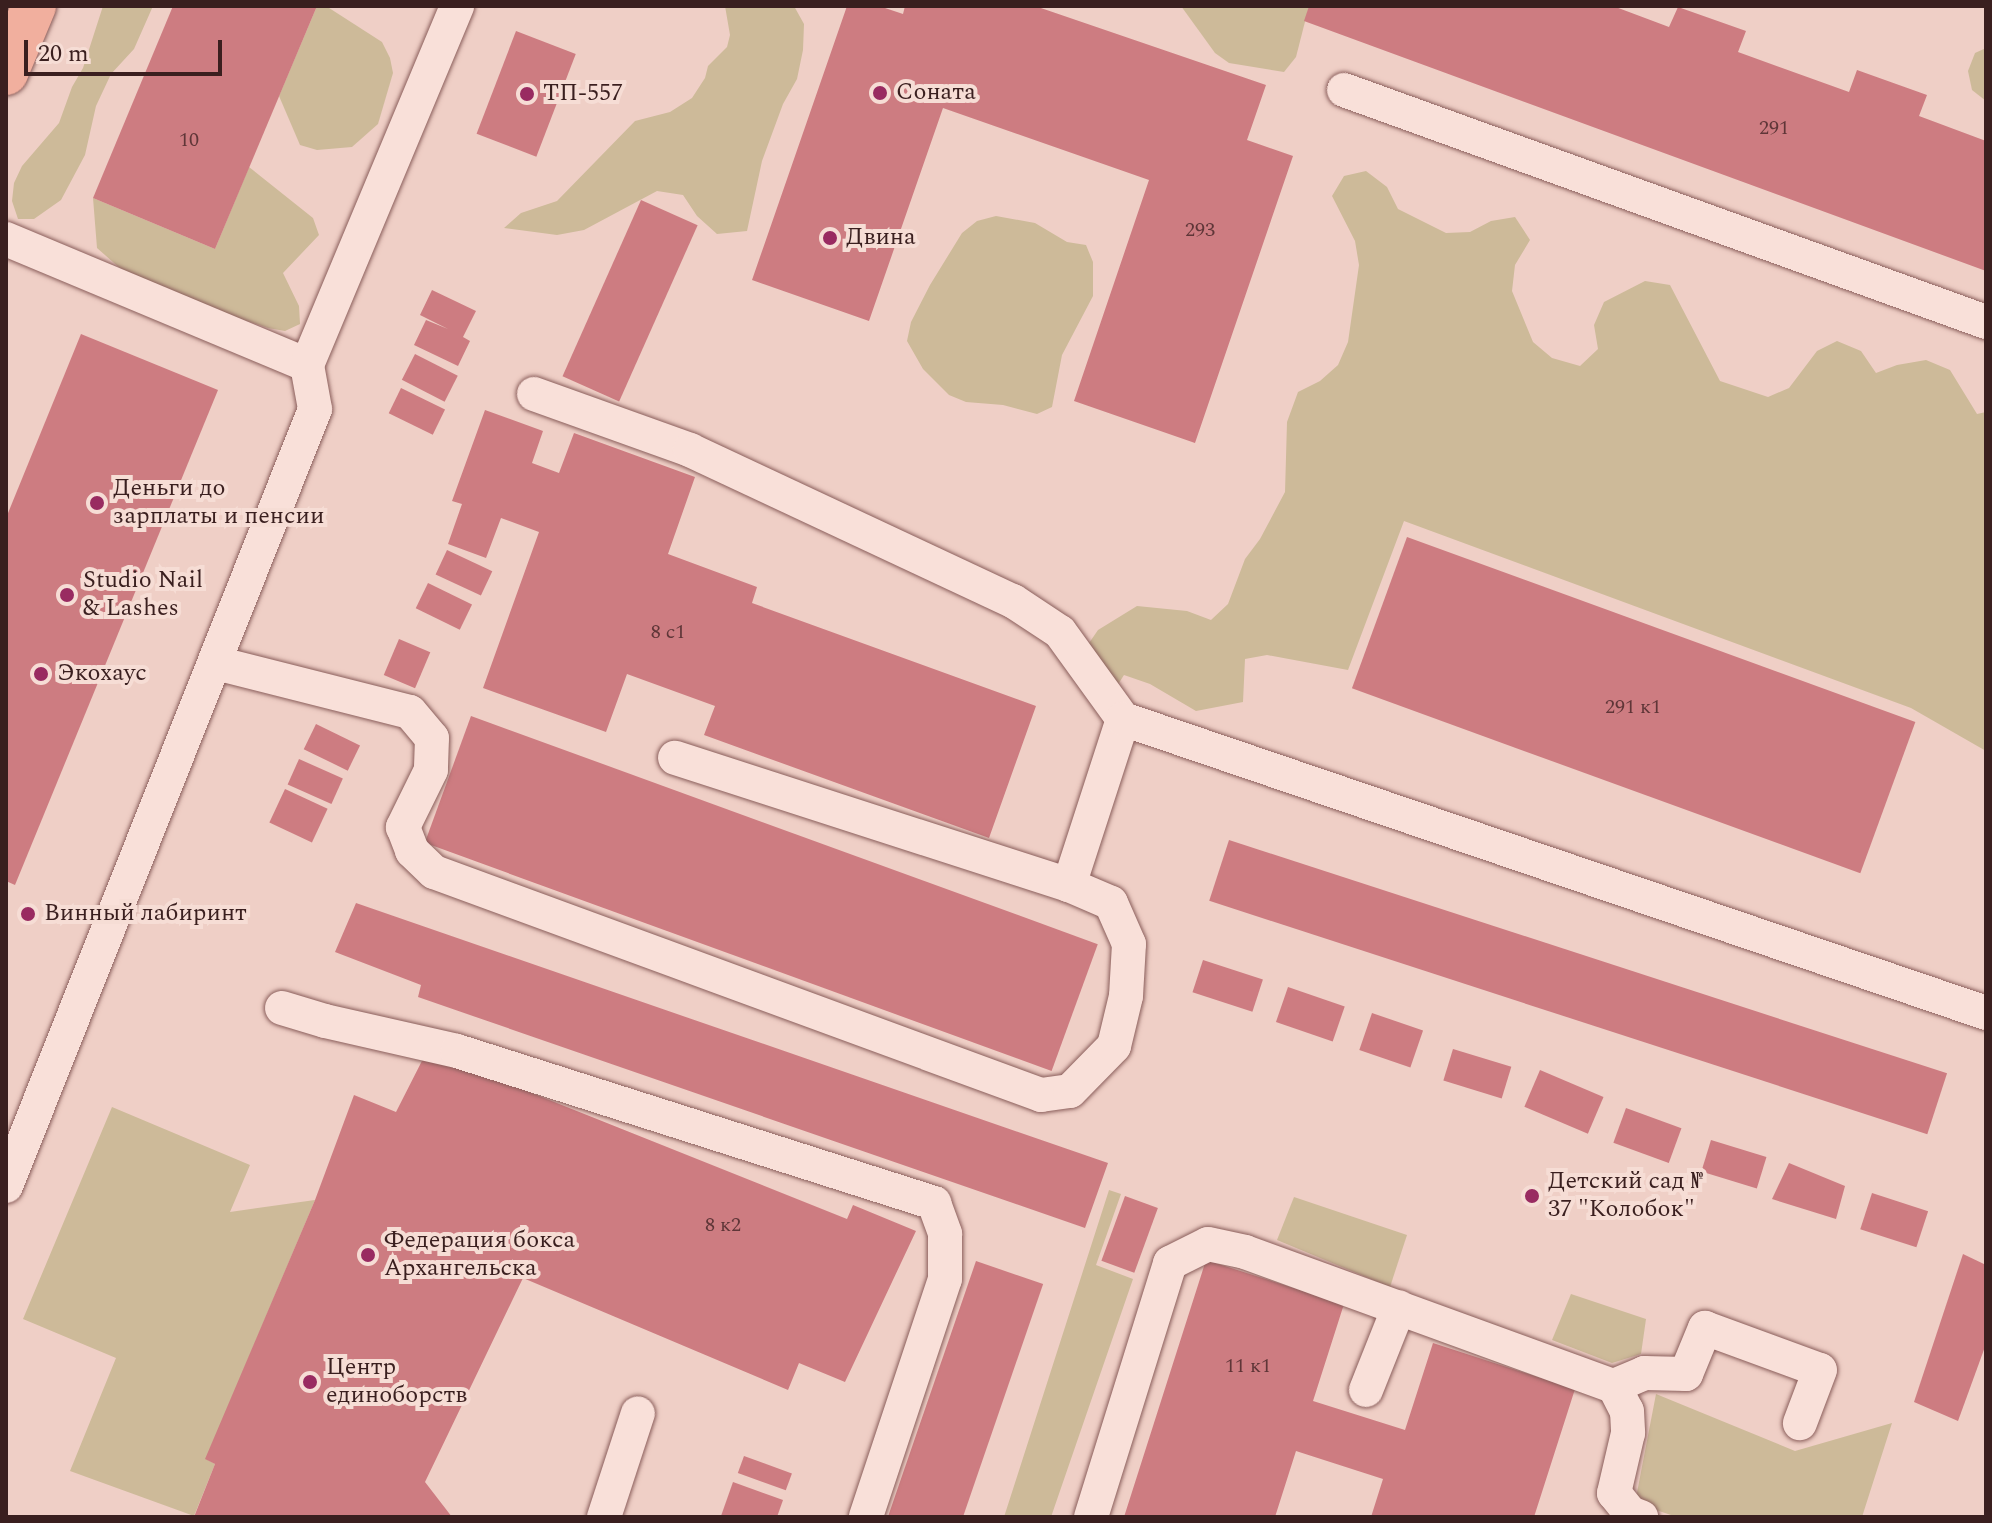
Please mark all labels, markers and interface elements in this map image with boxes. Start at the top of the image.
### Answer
scale bar [28,24,226,74]
text: 20 m [38,36,89,72]
place label: Соната [896,79,976,107]
place label: ТП-557 [543,80,623,108]
marker: Соната [871,84,889,102]
marker: ТП-557 [518,85,536,103]
house number: 291 [1759,116,1789,140]
house number: 10 [179,128,199,152]
house number: 293 [1185,218,1215,242]
place label: Двина [846,224,916,252]
marker: Двина [821,229,839,247]
place label: Деньги до зарплаты и пенсии [113,475,324,531]
marker: Деньги до зарплаты и пенсии [88,494,106,512]
place label: Studio Nail & Lashes [83,567,203,623]
marker: Studio Nail & Lashes [58,586,76,604]
house number: 8 с1 [651,620,685,644]
place label: Экохаус [57,660,147,688]
marker: Экохаус [32,665,50,683]
house number: 291 к1 [1605,695,1661,719]
place label: Винный лабиринт [44,900,247,928]
marker: Винный лабиринт [19,905,37,923]
place label: Детский сад № 37 "Колобок" [1548,1168,1703,1224]
marker: Детский сад № 37 "Колобок" [1523,1187,1541,1205]
house number: 8 к2 [705,1213,741,1237]
place label: Федерация бокса Архангельска [384,1227,575,1283]
marker: Федерация бокса Архангельска [359,1246,377,1264]
place label: Центр единоборств [326,1354,467,1410]
house number: 11 к1 [1225,1354,1271,1378]
marker: Центр единоборств [301,1373,319,1391]

